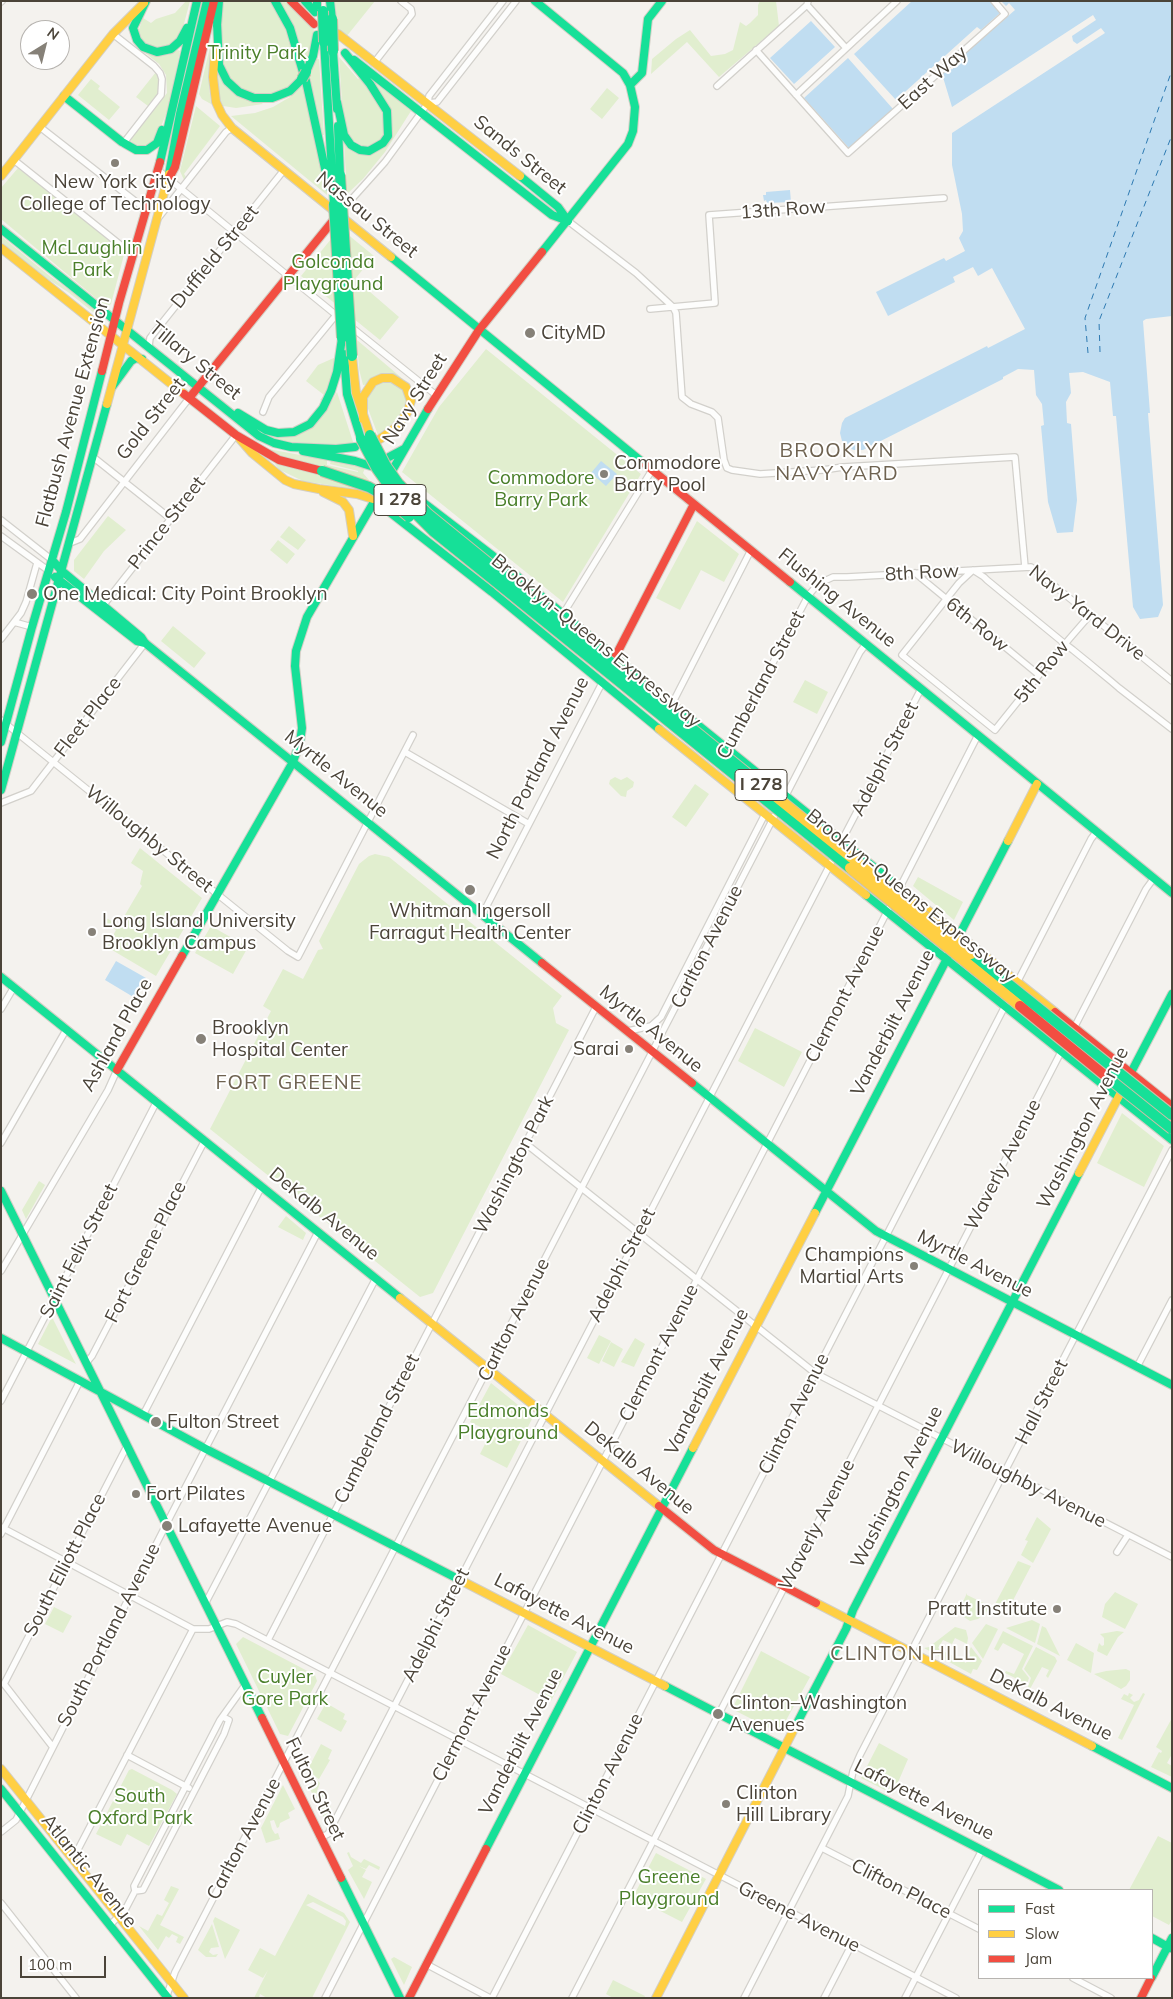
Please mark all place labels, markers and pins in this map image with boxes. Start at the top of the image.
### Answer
marker: New York City College of Technology [109,157,121,169]
place label: New York City College of Technology [19,171,211,215]
place label: CityMD [541,322,606,344]
marker: CityMD [523,326,537,340]
place label: Commodore Barry Pool [614,452,721,496]
marker: Commodore Barry Pool [598,468,610,480]
place label: One Medical: City Point Brooklyn [43,583,328,605]
marker: One Medical: City Point Brooklyn [25,587,39,601]
marker: Whitman Ingersoll Farragut Health Center [463,883,477,897]
place label: Whitman Ingersoll Farragut Health Center [369,900,571,944]
place label: Long Island University Brooklyn Campus [102,910,296,954]
marker: Long Island University Brooklyn Campus [86,926,98,938]
place label: Brooklyn Hospital Center [212,1017,348,1061]
marker: Brooklyn Hospital Center [194,1032,208,1046]
place label: Sarai [573,1038,619,1060]
marker: Sarai [623,1043,635,1055]
place label: Champions Martial Arts [799,1244,904,1288]
marker: Champions Martial Arts [908,1260,920,1272]
place label: Fulton Street [167,1411,279,1433]
marker: Fulton Street [149,1415,163,1429]
place label: Fort Pilates [146,1483,245,1505]
marker: Fort Pilates [130,1488,142,1500]
place label: Lafayette Avenue [178,1515,332,1537]
marker: Lafayette Avenue [160,1519,174,1533]
place label: Pratt Institute [928,1598,1047,1620]
marker: Pratt Institute [1051,1603,1063,1615]
place label: Clinton–Washington Avenues [729,1692,907,1736]
marker: Clinton–Washington Avenues [711,1707,725,1721]
place label: Clinton Hill Library [736,1782,831,1826]
marker: Clinton Hill Library [720,1798,732,1810]

